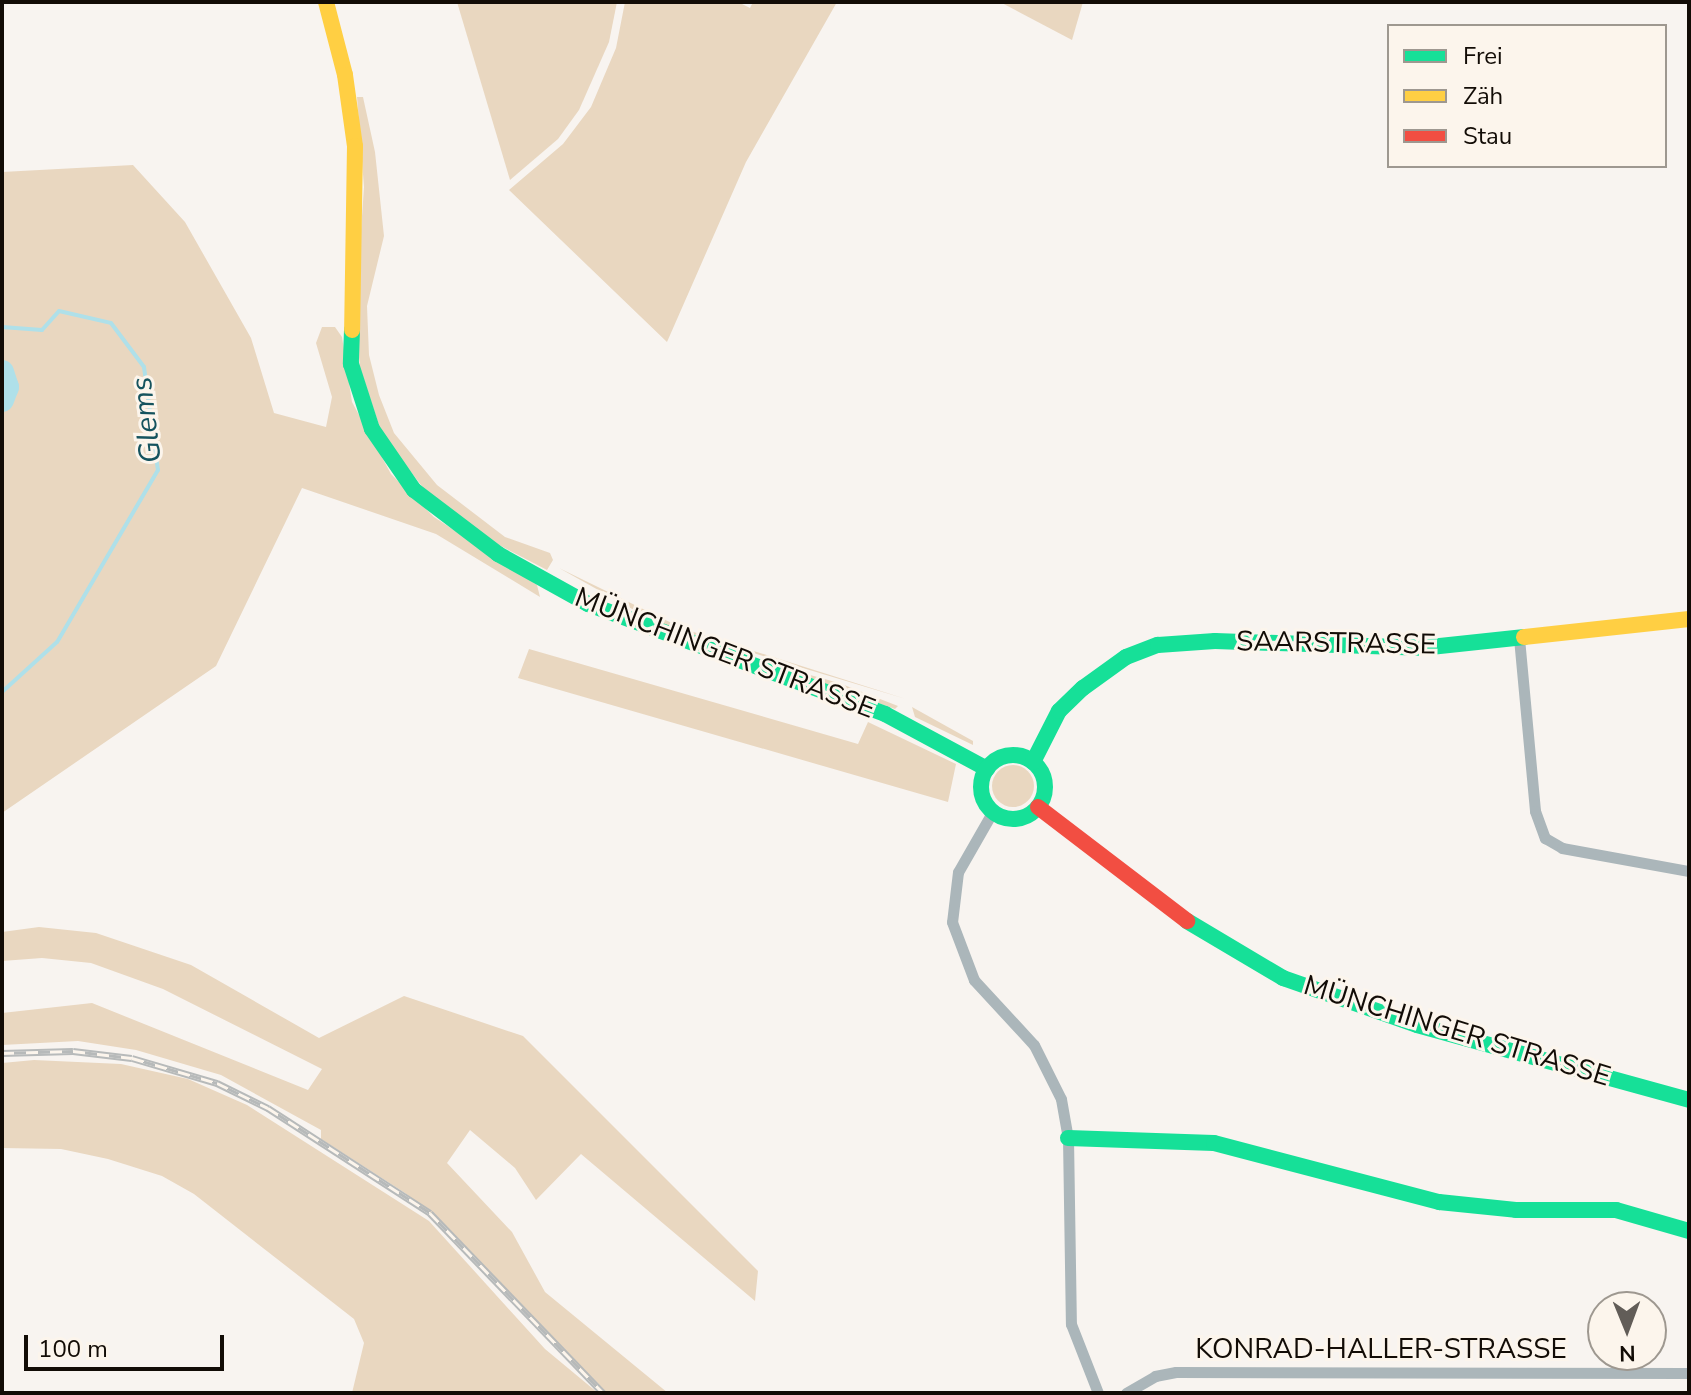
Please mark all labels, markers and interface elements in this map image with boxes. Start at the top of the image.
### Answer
legend [1387,24,1667,168]
text: Frei [1463,40,1503,72]
text: Zäh [1463,80,1503,112]
text: Stau [1463,120,1512,152]
water label: Glems [124,375,170,465]
street label: MÜNCHINGER STRASSE [570,580,880,726]
street label: SAARSTRASSE [1236,624,1436,662]
street label: MÜNCHINGER STRASSE [1300,968,1614,1094]
north arrow [1587,1291,1667,1371]
scale bar [28,1319,228,1369]
street label: KONRAD-HALLER-STRASSE [1195,1332,1567,1366]
text: 100 m [38,1333,108,1365]
text: N [1619,1338,1636,1368]

